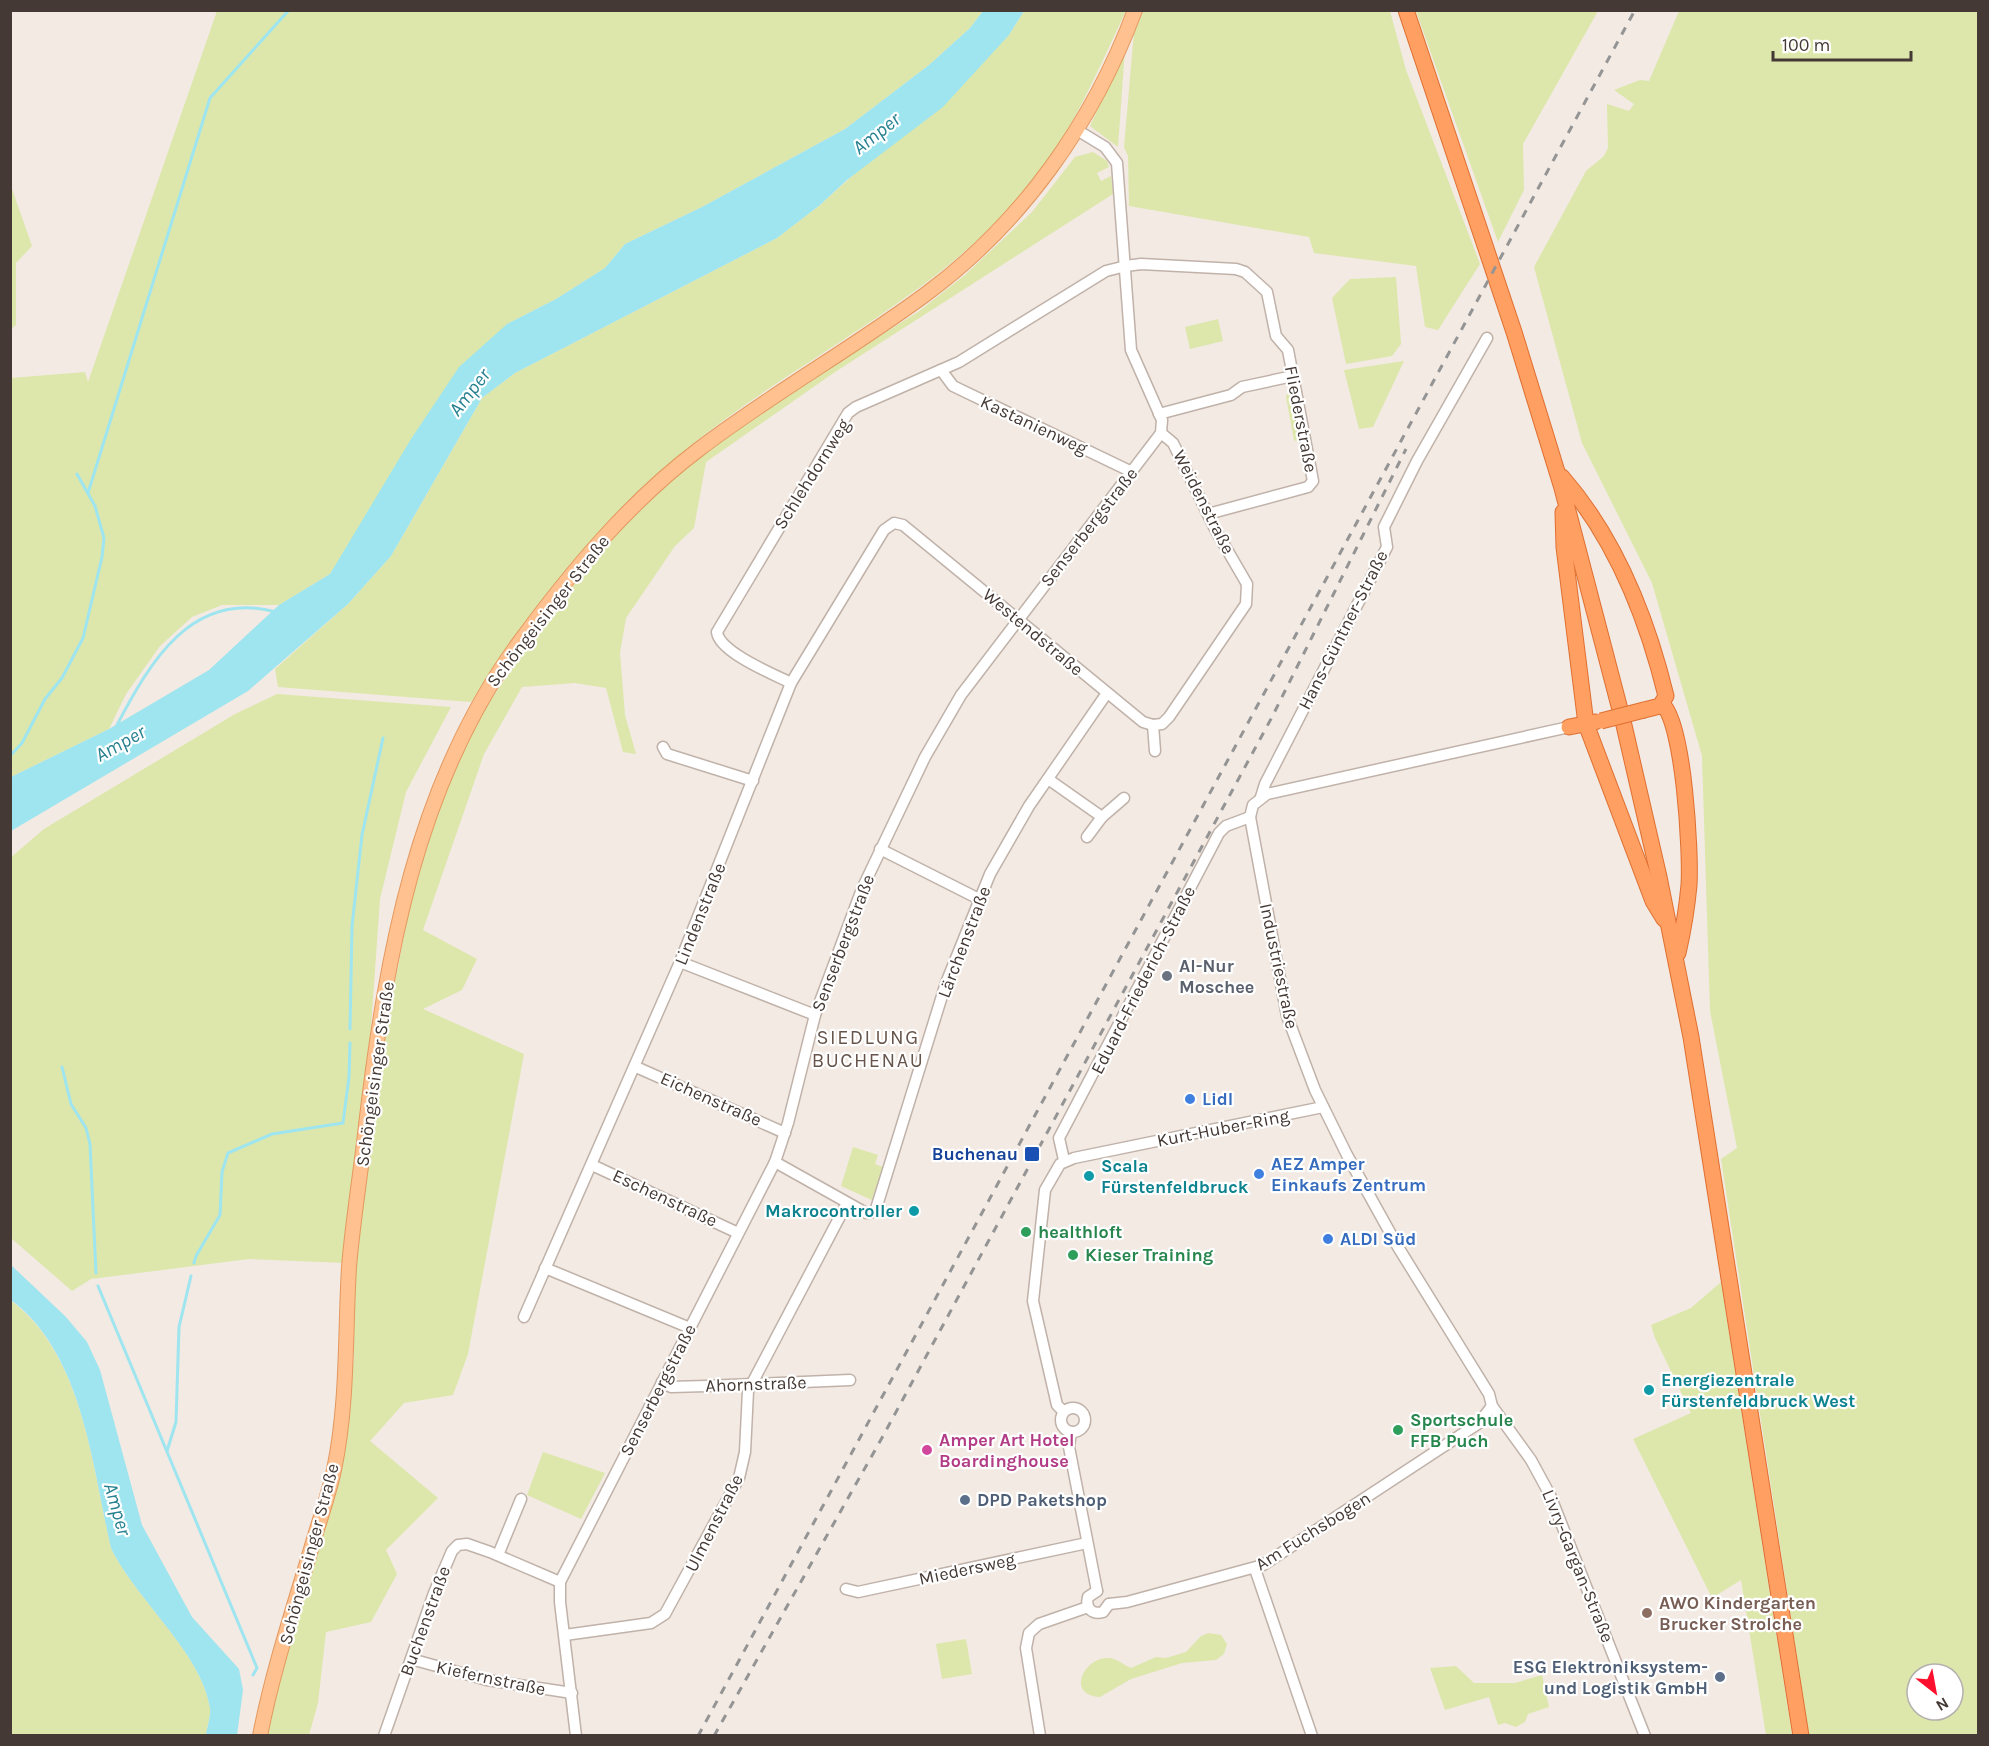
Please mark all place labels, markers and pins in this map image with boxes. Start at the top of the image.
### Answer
place label: Al-Nur Moschee [1179,955,1254,998]
marker: Al-Nur Moschee [1160,969,1174,983]
place label: Lidl [1202,1088,1233,1110]
marker: Lidl [1183,1092,1197,1106]
place label: Buchenau [932,1143,1018,1165]
marker: Buchenau [1023,1145,1041,1163]
place label: AEZ Amper Einkaufs Zentrum [1271,1153,1426,1196]
place label: Scala Fürstenfeldbruck [1101,1155,1249,1198]
marker: AEZ Amper Einkaufs Zentrum [1252,1167,1266,1181]
marker: Scala Fürstenfeldbruck [1082,1169,1096,1183]
place label: Makrocontroller [765,1200,902,1222]
marker: Makrocontroller [907,1204,921,1218]
place label: healthloft [1038,1221,1122,1243]
marker: healthloft [1019,1225,1033,1239]
place label: ALDI Süd [1340,1228,1416,1250]
marker: ALDI Süd [1321,1232,1335,1246]
place label: Kieser Training [1085,1244,1214,1266]
marker: Kieser Training [1066,1248,1080,1262]
place label: Energiezentrale Fürstenfeldbruck West [1661,1369,1855,1412]
marker: Energiezentrale Fürstenfeldbruck West [1642,1383,1656,1397]
place label: Sportschule FFB Puch [1410,1409,1513,1452]
marker: Sportschule FFB Puch [1391,1423,1405,1437]
place label: Amper Art Hotel Boardinghouse [939,1429,1074,1472]
marker: Amper Art Hotel Boardinghouse [920,1443,934,1457]
place label: DPD Paketshop [977,1489,1107,1511]
marker: DPD Paketshop [958,1493,972,1507]
place label: AWO Kindergarten Brucker Strolche [1659,1592,1816,1635]
marker: AWO Kindergarten Brucker Strolche [1640,1606,1654,1620]
place label: ESG Elektroniksystem- und Logistik GmbH [1513,1656,1708,1699]
marker: ESG Elektroniksystem- und Logistik GmbH [1713,1670,1727,1684]

